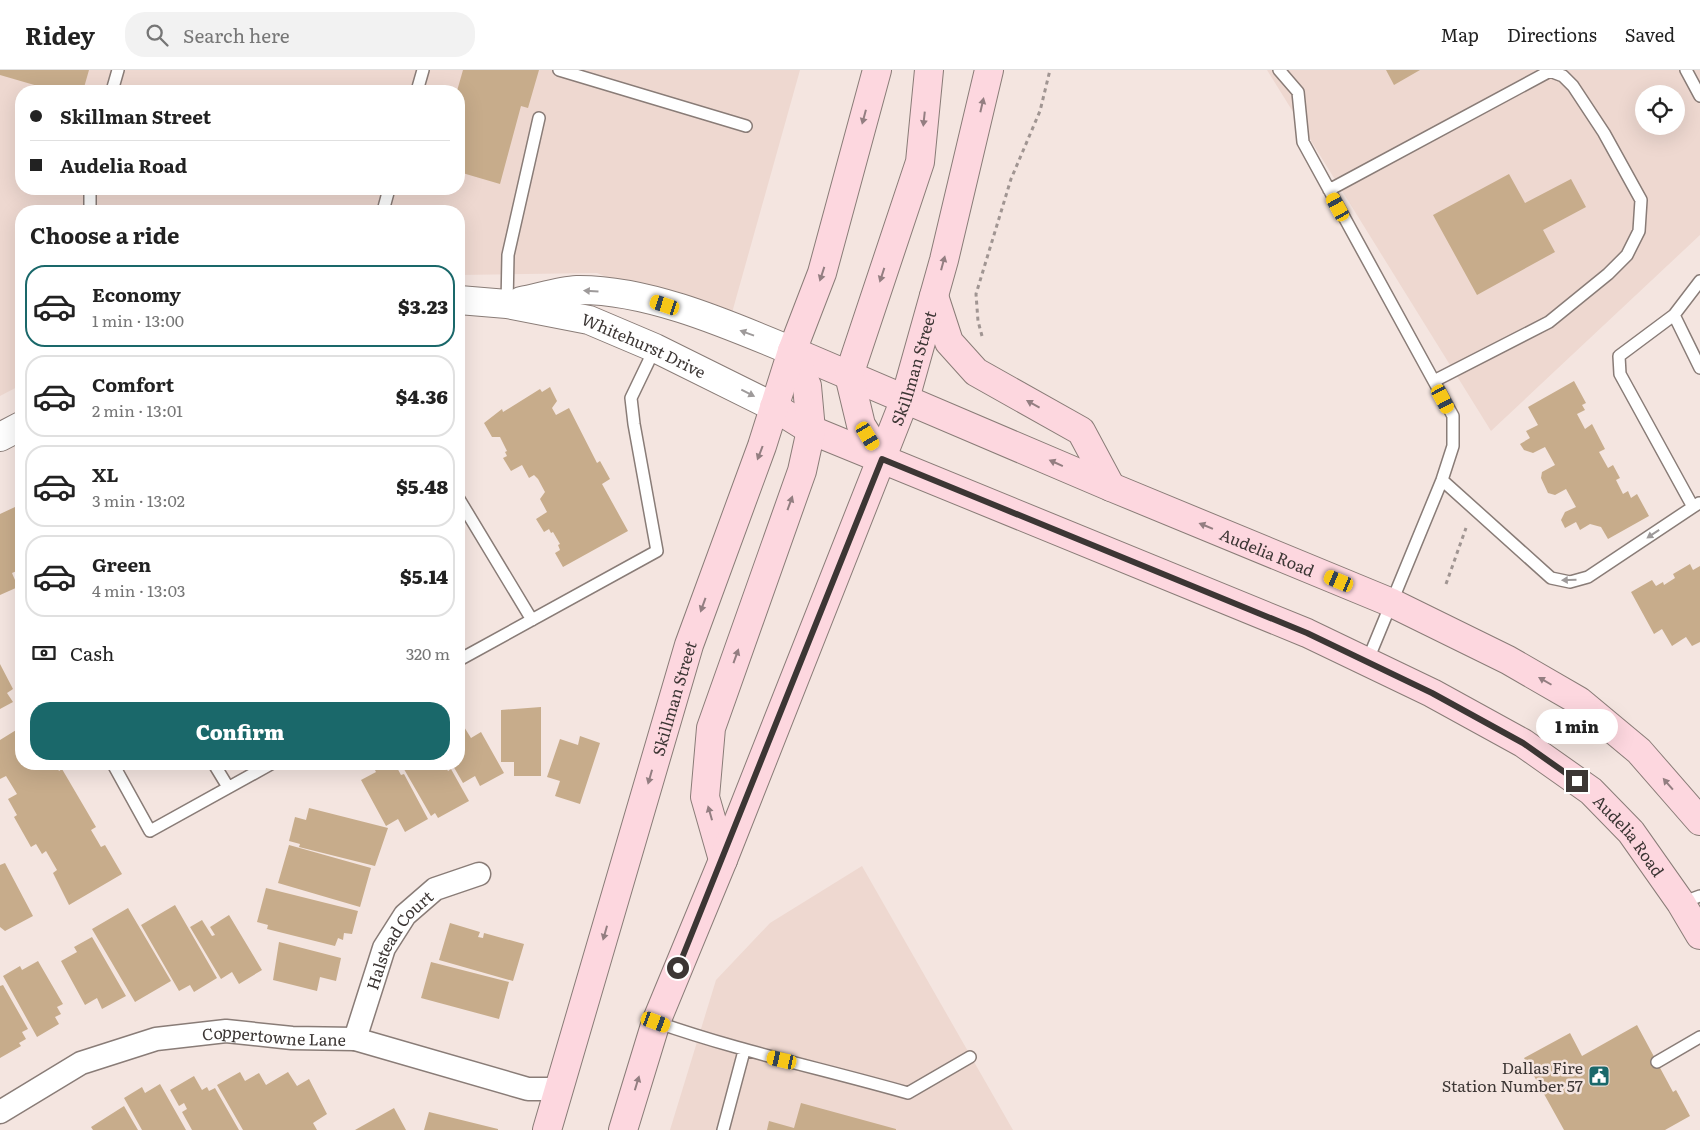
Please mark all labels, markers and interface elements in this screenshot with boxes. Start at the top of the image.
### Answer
search box [125,12,475,57]
text: Ridey [25,17,95,52]
icon: search [143,21,171,49]
text: Search here [183,21,290,49]
text: Map [1441,21,1479,48]
text: Directions [1507,21,1597,48]
text: Saved [1625,21,1675,48]
map controls [1635,85,1685,135]
button: locate [1635,85,1685,135]
one-way arrow [978,96,986,112]
text: Skillman Street [60,102,211,130]
one-way arrow [860,110,868,125]
one-way arrow [920,111,928,127]
text: Audelia Road [60,151,187,179]
car [1324,190,1351,224]
text: Choose a ride [30,218,179,251]
one-way arrow [940,255,948,270]
one-way arrow [818,267,826,282]
one-way arrow [878,267,885,282]
text: Economy [92,280,181,308]
icon: car [32,284,77,329]
one-way arrow [583,287,599,295]
text: $3.23 [398,292,448,320]
car [648,293,681,317]
street label: Whitehurst Drive [578,306,710,383]
street label: Skillman Street [884,307,941,429]
text: 1 min · 13:00 [92,308,184,332]
one-way arrow [739,329,754,337]
text: Comfort [92,370,174,398]
icon: car [32,374,77,419]
text: $4.36 [396,382,448,410]
car [1429,382,1456,416]
one-way arrow [741,389,755,397]
text: 2 min · 13:01 [92,398,183,422]
one-way arrow [1026,400,1041,408]
car [853,419,882,453]
one-way arrow [756,446,764,461]
one-way arrow [1049,459,1063,467]
text: XL [92,460,119,488]
icon: car [32,464,77,509]
text: $5.48 [396,472,448,500]
text: 3 min · 13:02 [92,488,185,512]
one-way arrow [786,495,794,510]
street label: Audelia Road [1216,521,1319,582]
one-way arrow [1199,522,1213,530]
one-way arrow [1646,529,1660,539]
text: Green [92,550,151,578]
icon: car [32,554,77,599]
text: $5.14 [400,562,448,590]
car [1322,568,1355,594]
one-way arrow [1561,576,1577,584]
text: 4 min · 13:03 [92,578,185,602]
one-way arrow [699,598,706,613]
street label: Skillman Street [645,637,702,759]
icon: cash [30,639,58,667]
text: Cash [70,639,114,667]
text: 320 m [406,641,450,665]
one-way arrow [732,648,740,663]
one-way arrow [1538,676,1551,685]
button: Confirm [30,702,450,760]
callout: 1 min [1536,708,1618,744]
text: 1 min [1555,714,1599,738]
one-way arrow [646,770,654,785]
route end [1566,770,1588,792]
one-way arrow [1663,778,1674,791]
street label: Audelia Road [1588,789,1671,881]
one-way arrow [705,806,713,821]
street label: Halstead Court [359,884,438,993]
one-way arrow [600,926,608,941]
route start [667,957,689,979]
car [639,1010,672,1034]
street label: Coppertowne Lane [201,1019,346,1051]
car [765,1049,798,1071]
place label: Dallas Fire Station Number 57 [1442,1055,1583,1097]
public building icon: Dallas Fire Station Number 57 [1587,1064,1611,1088]
one-way arrow [634,1076,641,1091]

